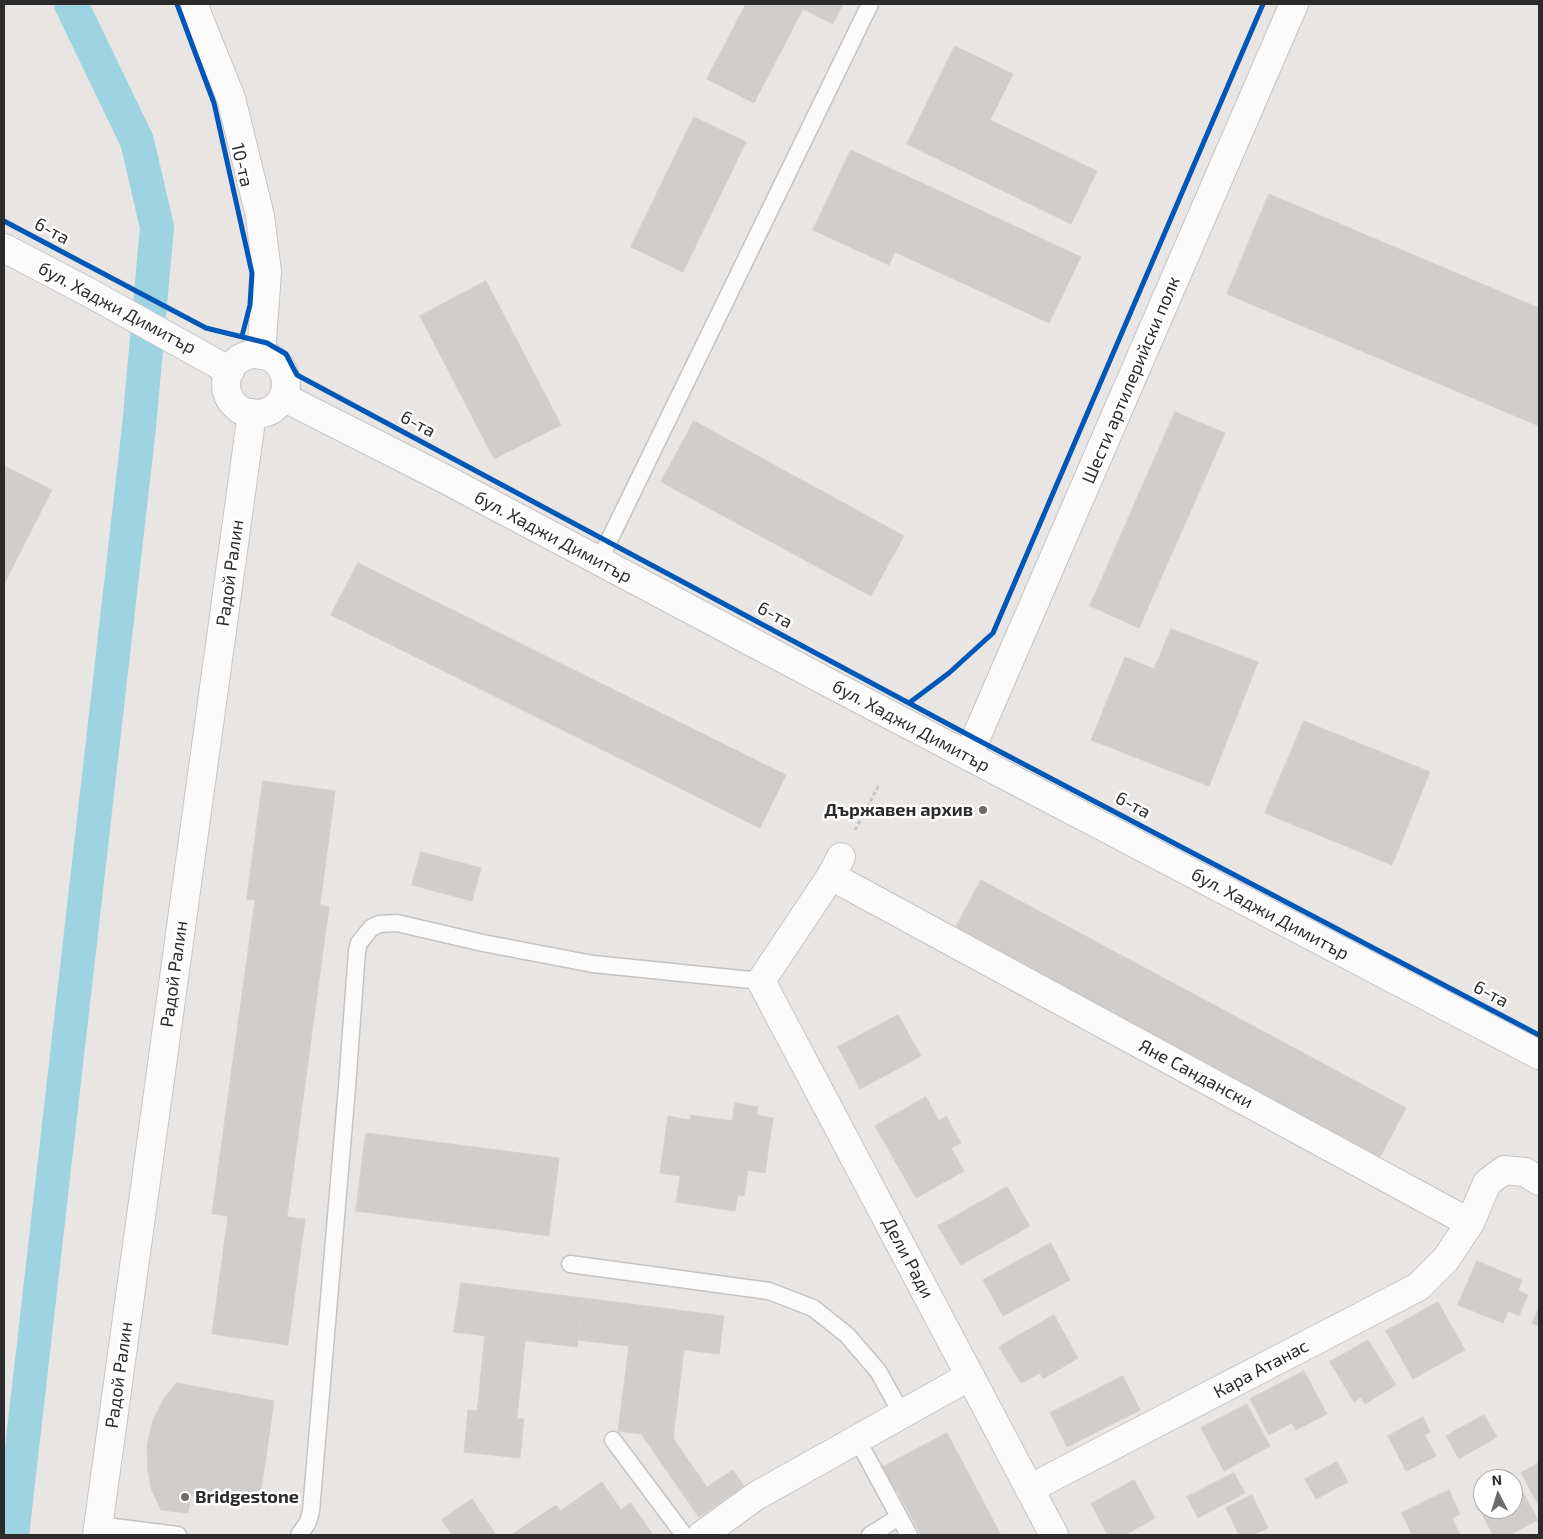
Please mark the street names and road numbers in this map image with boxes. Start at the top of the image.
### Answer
street label: 10-та [227,141,257,189]
street label: 6-та [31,213,73,249]
street label: бул. Хаджи Димитър [34,257,200,359]
street label: Шести артилерийски полк [1077,273,1185,487]
street label: 6-та [397,406,439,442]
street label: бул. Хаджи Димитър [470,486,636,588]
street label: Радой Ралин [212,518,248,628]
street label: 6-та [754,597,796,633]
street label: бул. Хаджи Димитър [828,675,994,777]
street label: 6-та [1112,787,1154,823]
street label: бул. Хаджи Димитър [1187,863,1353,965]
street label: Радой Ралин [156,919,192,1029]
street label: 6-та [1470,976,1512,1012]
street label: Яне Сандански [1135,1035,1257,1113]
street label: Дели Ради [878,1214,938,1302]
street label: Радой Ралин [101,1320,137,1430]
street label: Кара Атанас [1210,1335,1312,1403]

